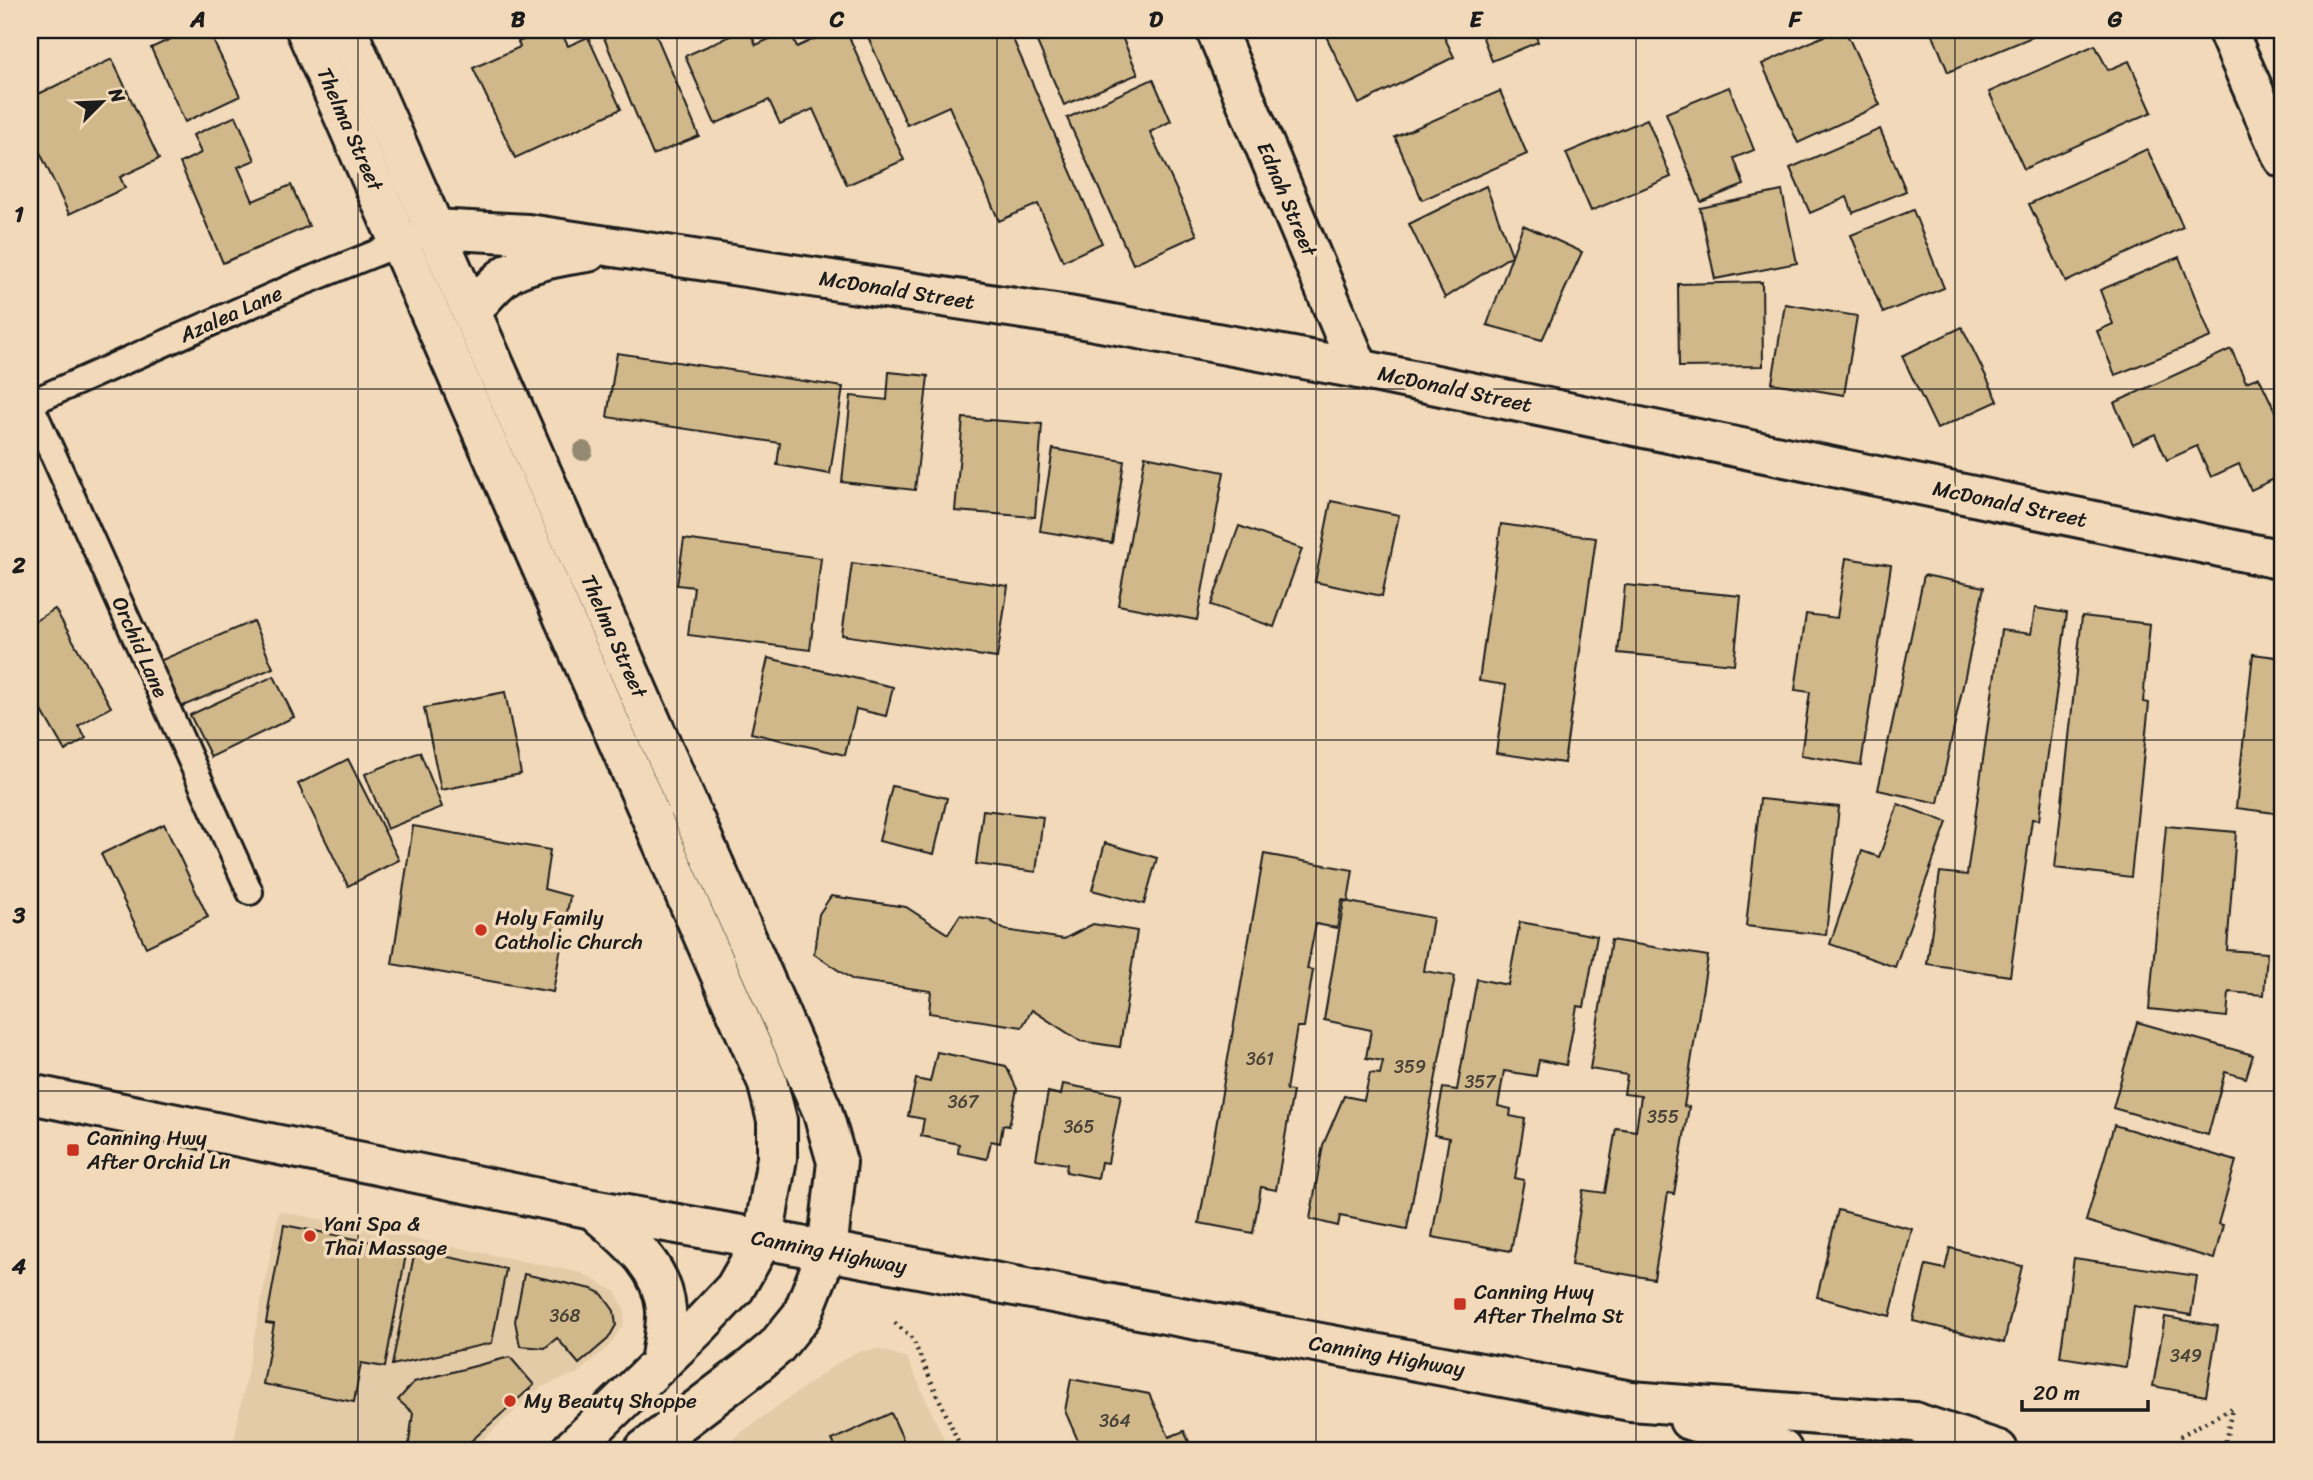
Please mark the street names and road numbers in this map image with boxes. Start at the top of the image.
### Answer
street label: Thelma Street [306,61,395,198]
street label: Ednah Street [1246,136,1329,264]
street label: McDonald Street [817,259,977,321]
street label: Azalea Lane [172,274,289,354]
street label: McDonald Street [1374,354,1536,424]
street label: McDonald Street [1929,469,2091,539]
street label: Thelma Street [570,568,659,705]
street label: Orchid Lane [101,590,179,704]
street label: Canning Highway [748,1218,910,1286]
street label: Canning Highway [1306,1324,1468,1388]

